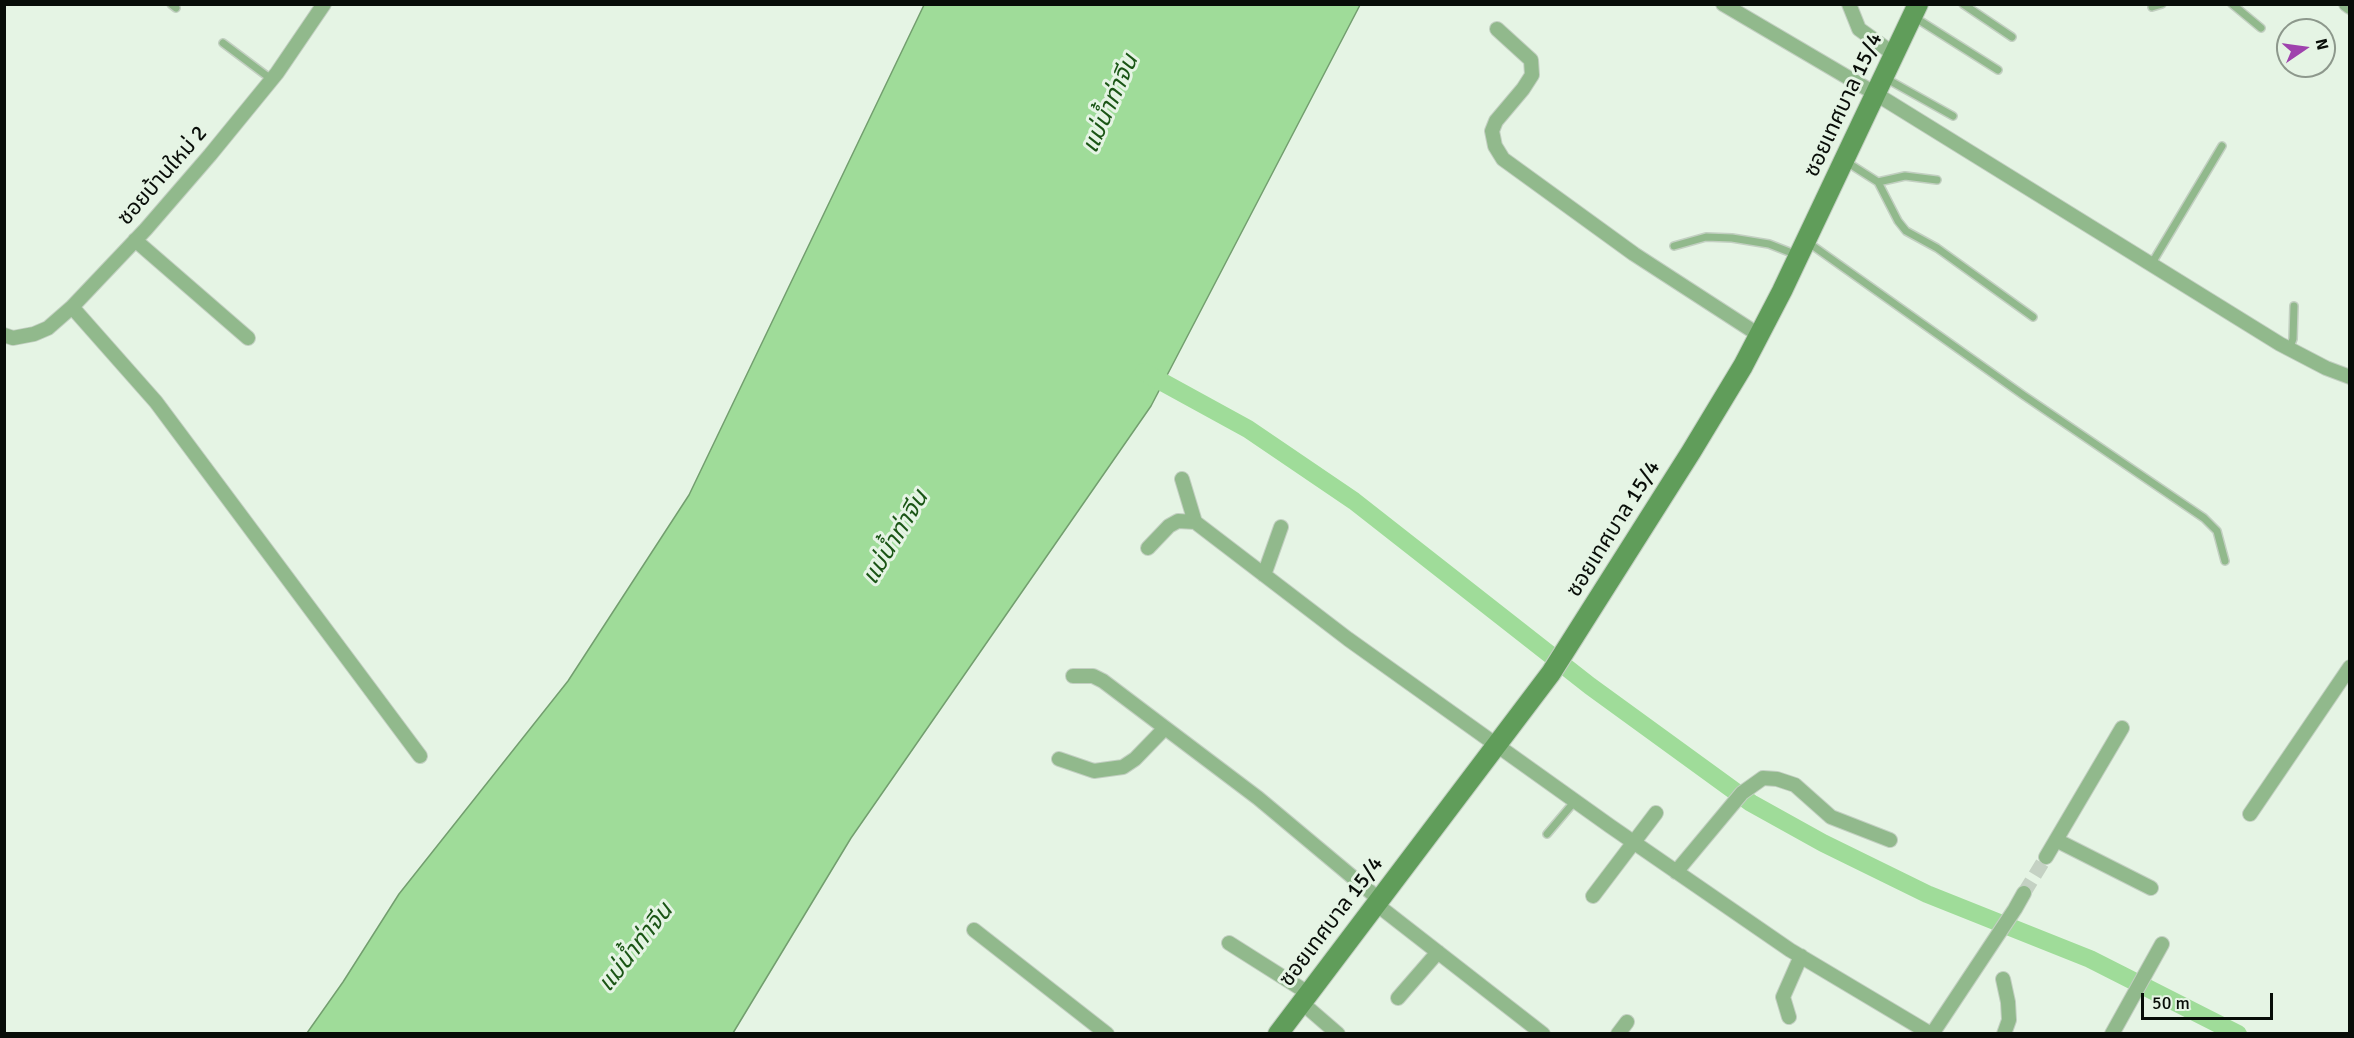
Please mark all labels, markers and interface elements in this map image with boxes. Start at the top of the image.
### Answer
north arrow [2276,18,2336,78]
street label: ซอยเทศบาล 15/4 [1799,29,1889,181]
text: N [2311,37,2333,52]
water label: แม่น้ำท่าจีน [1077,50,1145,158]
street label: ซอยบ้านใหม่ 2 [113,121,213,231]
street label: ซอยเทศบาล 15/4 [1561,456,1667,602]
water label: แม่น้ำท่าจีน [857,486,935,590]
street label: ซอยเทศบาล 15/4 [1274,852,1390,992]
water label: แม่น้ำท่าจีน [592,898,680,998]
scale bar [2144,981,2276,1019]
text: 50 m [2152,992,2190,1014]

